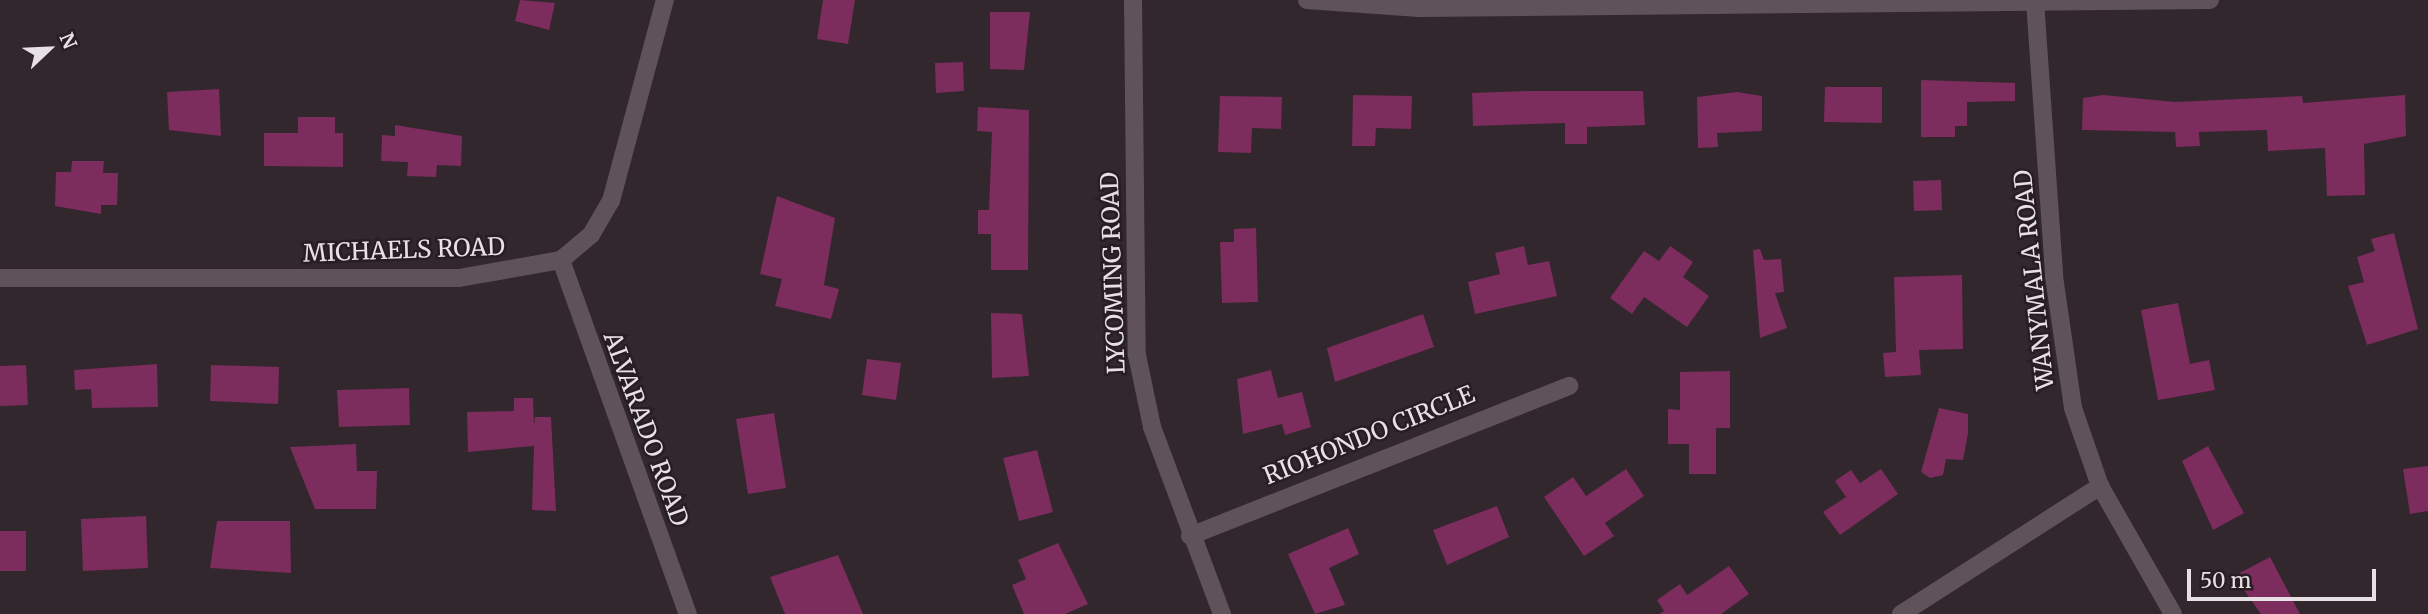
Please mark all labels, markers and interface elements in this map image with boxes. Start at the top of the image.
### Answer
north arrow [14,14,84,84]
text: N [54,29,82,52]
street label: WANYMALA ROAD [2008,168,2060,392]
street label: LYCOMING ROAD [1095,171,1131,375]
street label: MICHAELS ROAD [302,232,506,268]
street label: ALVARADO ROAD [597,328,695,530]
street label: RIOHONDO CIRCLE [1259,380,1479,490]
scale bar [2190,554,2379,598]
text: 50 m [2200,567,2251,594]

